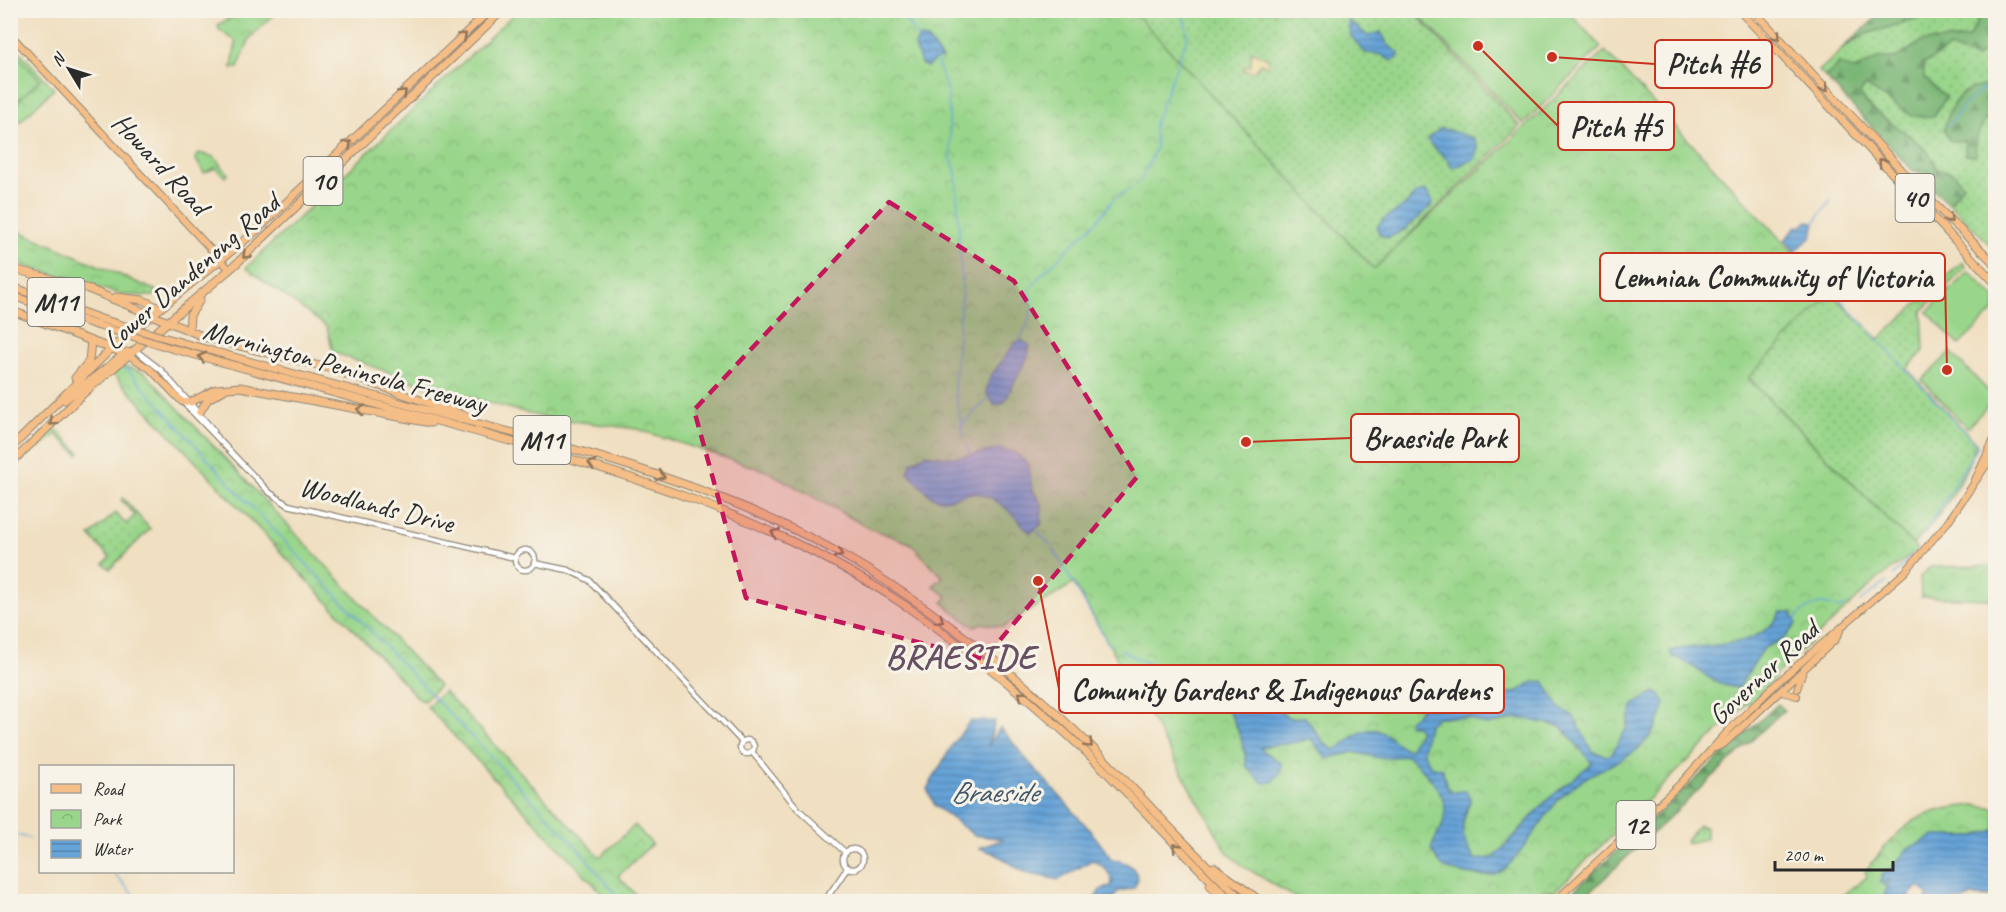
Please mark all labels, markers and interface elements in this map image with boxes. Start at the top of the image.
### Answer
one-way arrow [1770,30,1781,40]
one-way arrow [457,32,467,43]
north arrow [39,39,99,99]
callout: Pitch #6 [1655,40,1772,88]
text: Pitch #6 [1667,45,1761,83]
text: N [47,48,71,70]
one-way arrow [1818,81,1829,92]
one-way arrow [395,89,406,100]
callout: Pitch #5 [1558,102,1674,150]
street label: Howard Road [105,105,219,225]
text: Pitch #5 [1570,108,1665,146]
one-way arrow [341,140,352,151]
road number: 10 [304,157,342,205]
one-way arrow [1878,159,1889,170]
road number: 40 [1896,174,1934,222]
street label: Lower Dandenong Road [96,183,290,357]
one-way arrow [1942,212,1953,223]
one-way arrow [242,247,253,258]
callout: Lemnian Community of Victoria [1600,253,1945,301]
text: Lemnian Community of Victoria [1613,258,1936,297]
road number: M11 [28,278,84,326]
street label: Mornington Peninsula Freeway [200,312,492,422]
one-way arrow [197,352,208,364]
one-way arrow [357,404,367,417]
callout: Braeside Park [1351,414,1519,462]
one-way arrow [50,415,60,426]
road number: M11 [514,416,570,464]
text: Braeside Park [1364,419,1509,457]
one-way arrow [587,459,598,471]
street label: Woodlands Drive [296,468,459,541]
one-way arrow [655,468,666,481]
one-way arrow [770,528,781,540]
one-way arrow [833,547,843,558]
street label: Governor Road [1701,610,1829,732]
one-way arrow [933,613,944,624]
district label: BRAESIDE [885,635,1040,678]
callout: Comunity Gardens & Indigenous Gardens [1059,665,1504,713]
text: Comunity Gardens & Indigenous Gardens [1071,671,1494,709]
one-way arrow [1018,692,1029,703]
one-way arrow [1083,737,1093,748]
legend [39,765,234,873]
water label: Braeside [951,773,1041,811]
text: Road [93,778,126,800]
road number: 12 [1616,801,1656,849]
text: Park [93,808,123,830]
scale bar [1775,834,1894,872]
text: Water [93,838,134,860]
one-way arrow [1172,843,1183,853]
text: 200 m [1784,844,1825,866]

